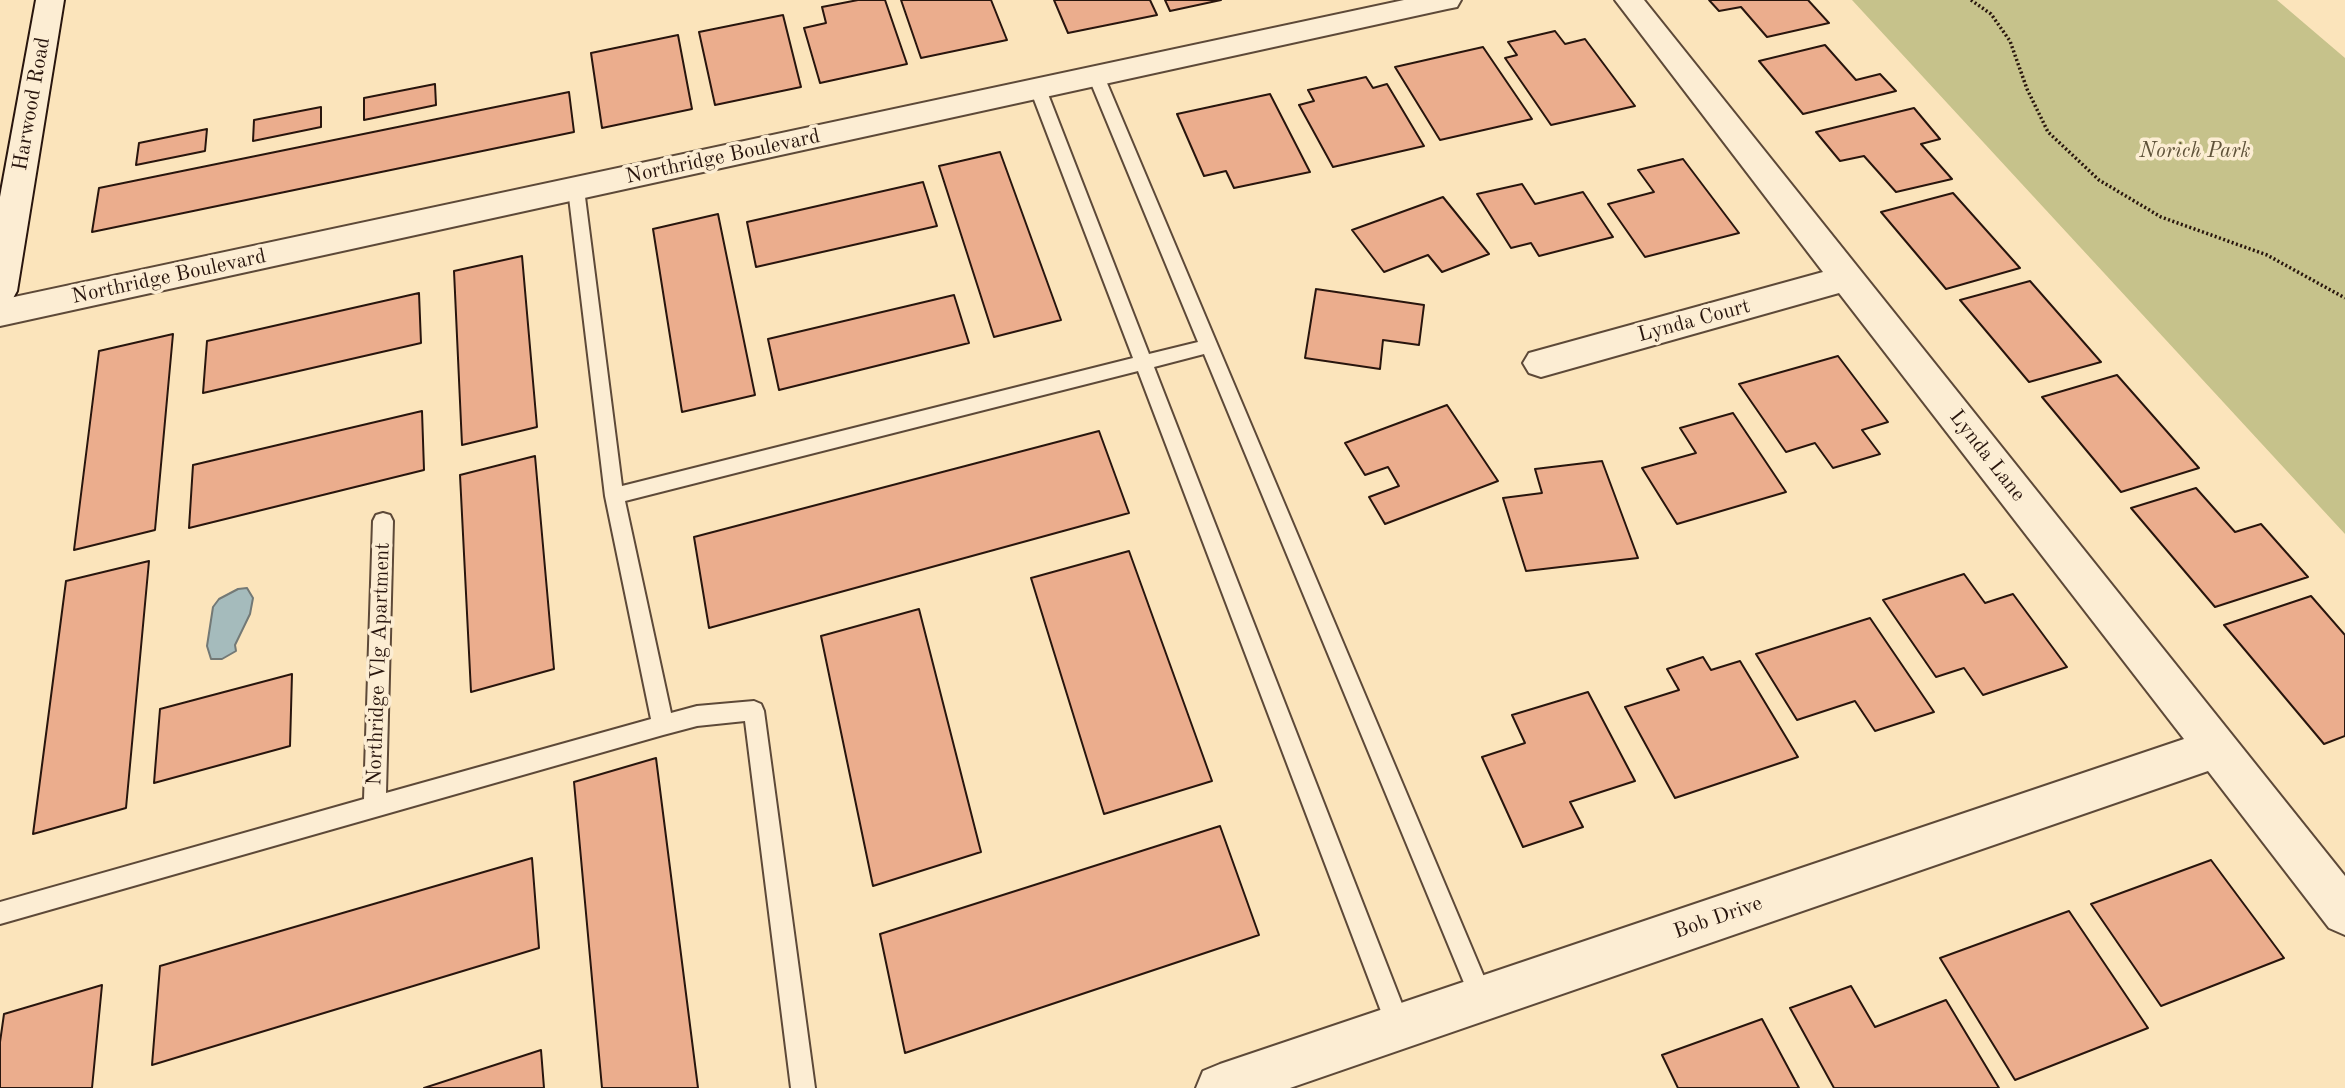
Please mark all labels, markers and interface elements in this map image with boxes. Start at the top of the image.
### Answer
street label: Harwood Road [8,35,56,173]
street label: Northridge Boulevard [624,124,822,190]
park label: Norich Park [2139,138,2251,164]
street label: Northridge Boulevard [70,244,268,310]
street label: Lynda Court [1635,294,1753,348]
street label: Lynda Lane [1943,405,2031,507]
street label: Northridge Vlg Apartment [362,542,396,786]
street label: Bob Drive [1670,891,1766,945]

